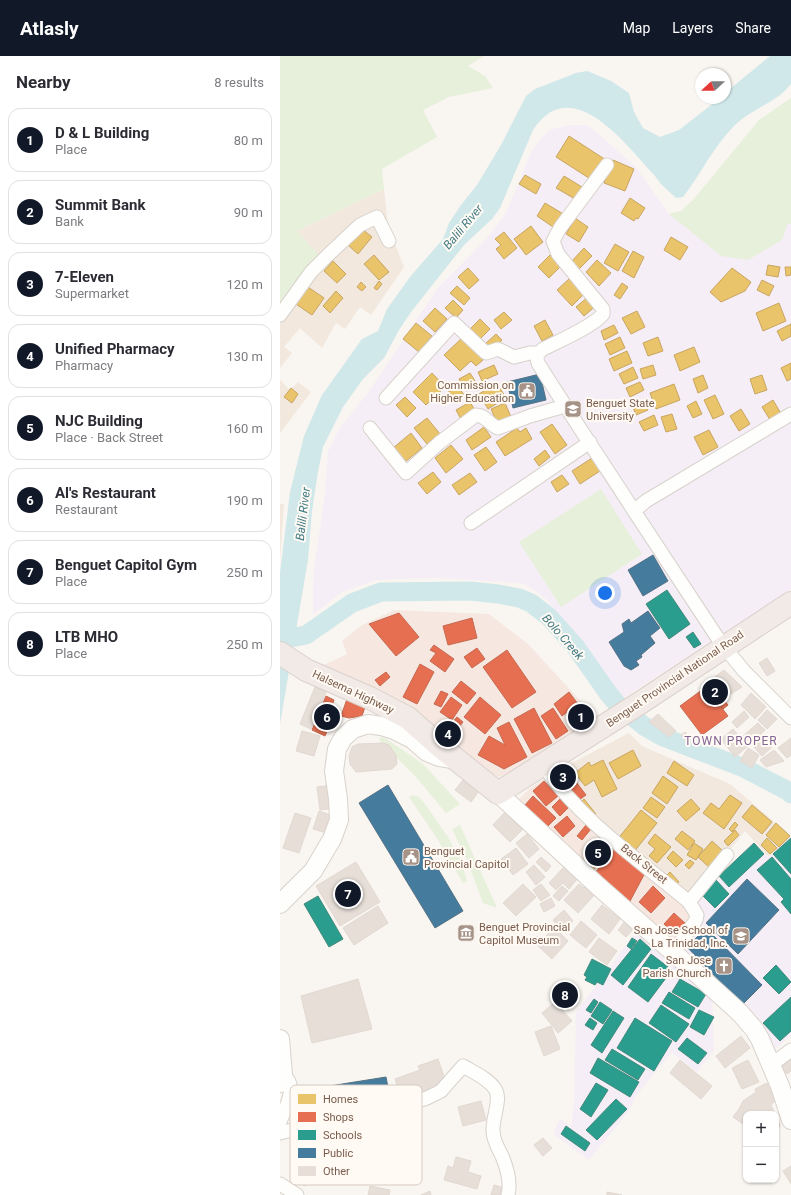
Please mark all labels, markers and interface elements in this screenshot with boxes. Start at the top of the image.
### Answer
text: Atlasly [20,17,79,40]
text: Map [623,20,650,36]
text: Layers [672,20,713,36]
text: Share [735,20,771,36]
north arrow [695,68,731,104]
text: Nearby [16,72,71,92]
text: 8 results [214,75,264,90]
text: D & L Building [55,124,149,142]
text: 1 [26,133,34,148]
text: 80 m [234,133,263,148]
text: Place [55,142,87,157]
text: Summit Bank [55,196,145,214]
water label: Balili River [440,201,486,252]
text: 2 [26,205,34,220]
text: 90 m [234,205,263,220]
text: Bank [55,214,84,229]
text: 7-Eleven [55,268,114,286]
text: 3 [26,277,34,292]
text: 120 m [226,277,263,292]
text: Supermarket [55,286,129,301]
text: Unified Pharmacy [55,340,175,358]
text: 4 [26,349,34,364]
text: 130 m [226,349,263,364]
text: Pharmacy [55,358,113,373]
place label: Commission on Higher Education [430,379,514,405]
public building icon: Commission on Higher Education [517,381,537,401]
place label: Benguet State University [586,397,655,423]
school or university icon: Benguet State University [563,399,583,419]
text: NJC Building [55,412,143,430]
text: 5 [26,421,34,436]
text: 160 m [226,421,263,436]
text: Place · Back Street [55,430,163,445]
text: Al's Restaurant [55,484,156,502]
water label: Balili River [293,486,313,541]
text: 6 [26,493,34,508]
text: 190 m [226,493,263,508]
text: Restaurant [55,502,118,517]
text: Benguet Capitol Gym [55,556,197,574]
text: 7 [26,565,34,580]
text: 250 m [226,565,263,580]
text: Place [55,574,87,589]
your location [595,583,615,603]
water label: Bolo Creek [539,611,587,664]
text: LTB MHO [55,628,118,646]
street label: Benguet Provincial National Road [604,628,746,730]
text: 8 [26,637,34,652]
text: 250 m [226,637,263,652]
text: Place [55,646,87,661]
street label: Halsema Highway [310,667,397,717]
pin: 2 [702,677,728,707]
pin: 6 [314,702,340,732]
pin: 1 [568,702,594,732]
pin: 4 [435,719,461,749]
district label: TOWN PROPER [684,734,778,748]
pin: 3 [550,762,576,792]
pin: 5 [585,838,611,868]
street label: Back Street [618,841,670,887]
place label: Benguet Provincial Capitol [424,845,509,871]
public building icon: Benguet Provincial Capitol [401,847,421,867]
pin: 7 [335,879,361,909]
place label: Benguet Provincial Capitol Museum [479,921,570,947]
museum icon: Benguet Provincial Capitol Museum [456,923,476,943]
place label: San Jose School of La Trinidad, Inc. [634,924,728,950]
school or university icon: San Jose School of La Trinidad, Inc. [731,926,751,946]
place label: San Jose Parish Church [643,954,711,980]
church icon: San Jose Parish Church [714,956,734,976]
pin: 8 [552,980,578,1010]
legend [290,1085,422,1185]
text: Homes [323,1093,359,1106]
text: Shops [323,1111,354,1124]
map controls [743,1111,779,1183]
button: + [743,1111,779,1147]
text: Schools [323,1129,363,1142]
text: Public [323,1147,354,1160]
button: − [743,1147,779,1183]
text: Other [323,1165,350,1178]

